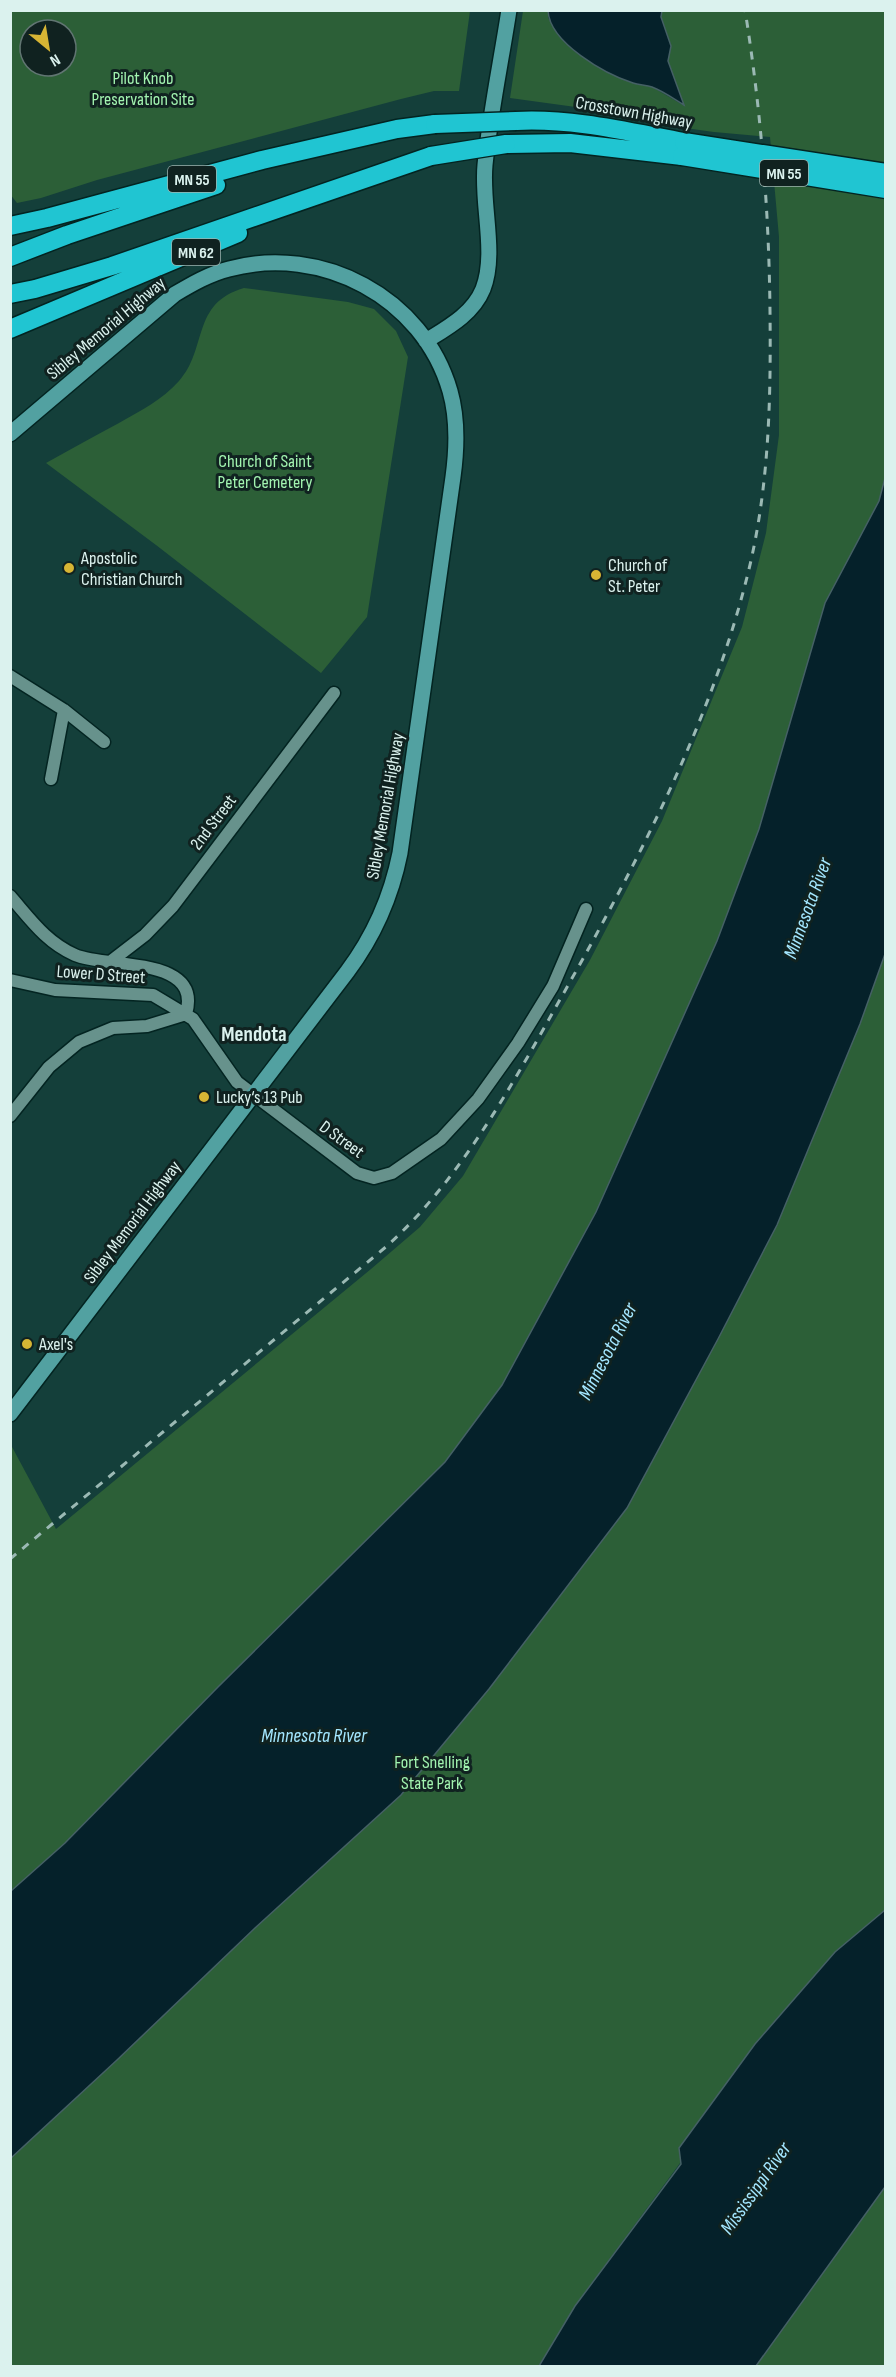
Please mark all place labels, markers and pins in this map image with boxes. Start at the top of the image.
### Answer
place label: Apostolic Christian Church [80,548,182,590]
place label: Church of St. Peter [608,555,668,597]
marker: Apostolic Christian Church [62,561,76,575]
marker: Church of St. Peter [589,568,603,582]
place label: Lucky‘s 13 Pub [216,1087,303,1108]
marker: Lucky‘s 13 Pub [197,1090,211,1104]
place label: Axel's [38,1334,73,1355]
marker: Axel's [20,1337,34,1351]

